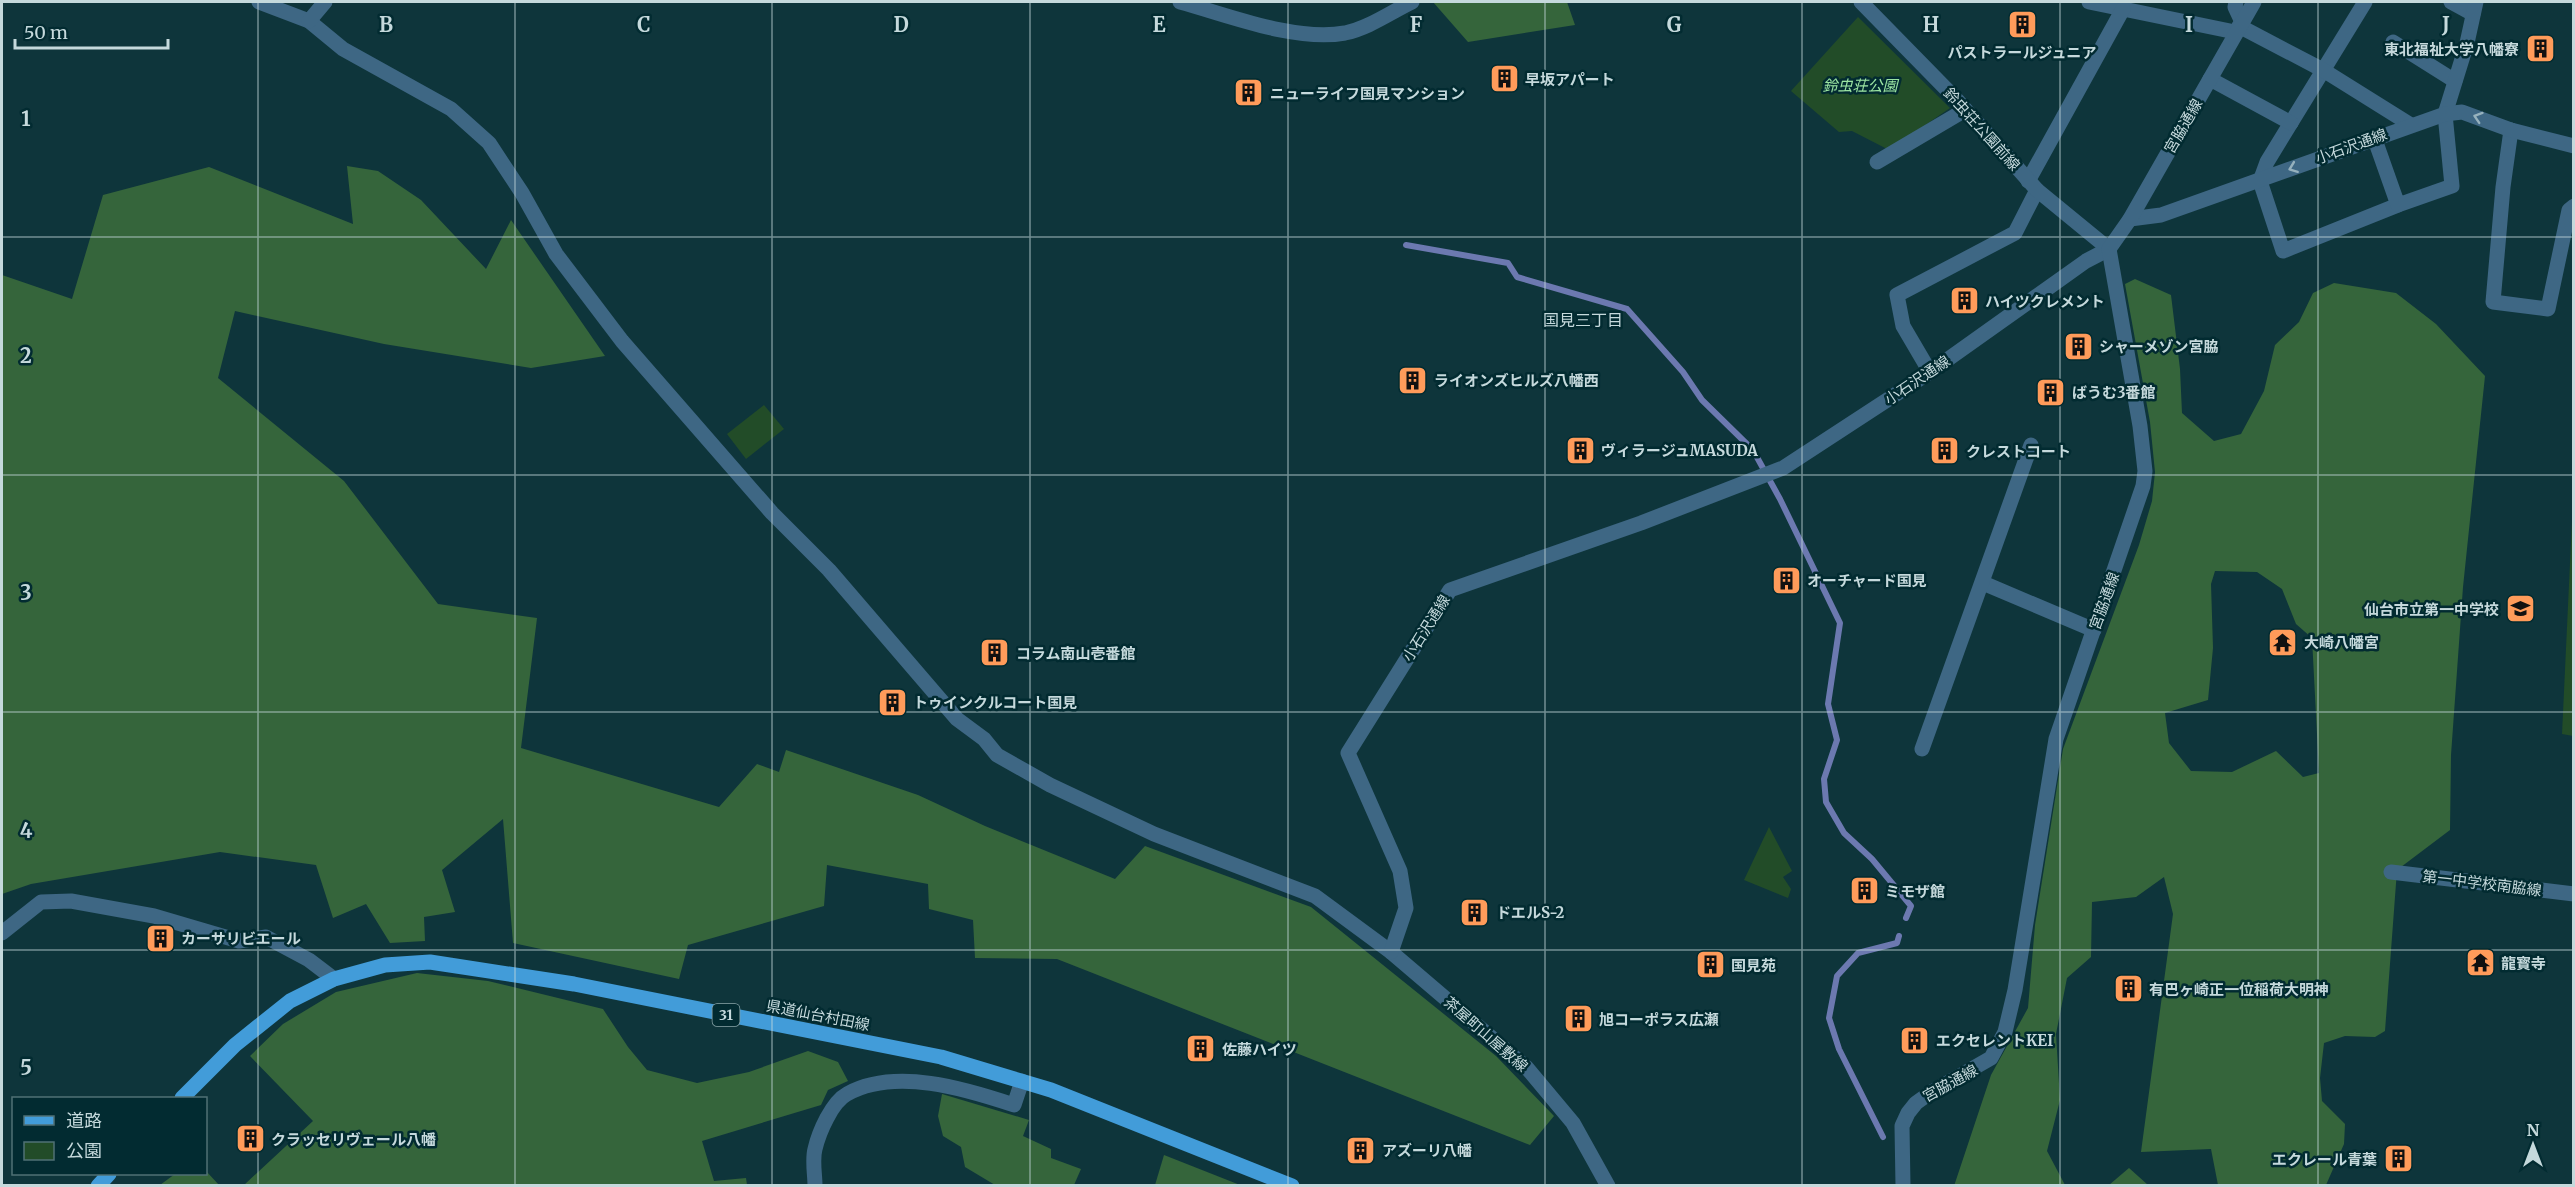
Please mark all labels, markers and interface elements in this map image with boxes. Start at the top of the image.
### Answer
building icon: パストラールジュニア [2006,9,2038,41]
scale bar [15,12,168,50]
text: B [379,12,393,37]
text: C [637,12,651,37]
text: D [893,12,909,37]
text: E [1152,12,1166,37]
text: F [1410,12,1423,37]
text: G [1667,12,1682,37]
text: H [1923,12,1939,37]
text: I [2185,12,2193,37]
text: J [2441,12,2450,37]
text: 50 m [24,21,68,44]
building icon: 東北福祉大学八幡寮 [2524,33,2556,65]
place label: 東北福祉大学八幡寮 [2384,40,2519,59]
place label: パストラールジュニア [1948,43,2096,62]
building icon: 早坂アパート [1488,63,1520,95]
place label: 早坂アパート [1525,70,1615,89]
park label: 鈴虫荘公園 [1822,76,1899,95]
building icon: ニューライフ国見マンション [1233,77,1265,109]
place label: ニューライフ国見マンション [1270,84,1465,103]
street label: 鈴虫荘公園前線 [1940,84,2024,174]
street label: 宮脇通線 [2160,95,2206,157]
text: 1 [21,106,31,131]
one-way arrow [2473,112,2484,124]
street label: 小石沢通線 [2313,124,2389,168]
one-way arrow [2288,161,2299,173]
building icon: ハイツクレメント [1948,285,1980,317]
place label: ハイツクレメント [1985,292,2105,311]
district label: 国見三丁目 [1543,310,1623,330]
building icon: シャーメゾン宮脇 [2062,330,2094,362]
place label: シャーメゾン宮脇 [2099,337,2218,356]
text: 2 [20,343,32,368]
street label: 小石沢通線 [1881,351,1953,409]
building icon: ライオンズヒルズ八幡西 [1397,364,1429,396]
place label: ライオンズヒルズ八幡西 [1434,371,1599,390]
building icon: ばうむ3番館 [2035,376,2067,408]
place label: ばうむ3番館 [2072,383,2156,402]
building icon: ヴィラージュMASUDA [1564,434,1596,466]
building icon: クレストコート [1929,435,1961,467]
place label: ヴィラージュMASUDA [1601,441,1758,460]
place label: クレストコート [1966,442,2071,461]
building icon: オーチャード国見 [1770,564,1802,596]
street label: 宮脇通線 [2085,570,2123,632]
place label: オーチャード国見 [1807,571,1927,590]
text: 3 [20,580,32,605]
street label: 小石沢通線 [1398,591,1454,665]
school or university icon: 仙台市立第一中学校 [2504,593,2536,625]
place label: 仙台市立第一中学校 [2364,600,2499,619]
temple icon: 大崎八幡宮 [2267,626,2299,658]
place label: 大崎八幡宮 [2304,633,2379,652]
building icon: コラム南山壱番館 [979,637,1011,669]
place label: コラム南山壱番館 [1016,644,1136,663]
building icon: トゥインクルコート国見 [876,686,908,718]
place label: トゥインクルコート国見 [913,693,1077,712]
text: 4 [20,818,33,843]
street label: 第一中学校南脇線 [2421,866,2543,900]
building icon: ミモザ館 [1848,875,1880,907]
place label: ミモザ館 [1885,882,1945,901]
building icon: ドエルS-2 [1459,896,1491,928]
place label: ドエルS-2 [1496,903,1565,922]
building icon: カーサリビエール [144,922,176,954]
place label: カーサリビエール [181,929,301,948]
temple icon: 龍寳寺 [2464,947,2496,979]
building icon: 国見苑 [1694,949,1726,981]
place label: 龍寳寺 [2501,954,2546,973]
place label: 国見苑 [1731,956,1776,975]
building icon: 有巴ヶ崎正一位稲荷大明神 [2112,973,2144,1005]
place label: 有巴ヶ崎正一位稲荷大明神 [2149,980,2329,999]
street label: 茶屋町山屋敷線 [1440,992,1532,1076]
street label: 県道仙台村田線 [765,996,871,1034]
building icon: 旭コーポラス広瀬 [1562,1003,1594,1035]
road number: 31 [712,1004,740,1026]
place label: 旭コーポラス広瀬 [1599,1010,1719,1029]
building icon: エクセレントKEI [1899,1024,1931,1056]
place label: エクセレントKEI [1936,1031,2053,1050]
building icon: 佐藤ハイツ [1185,1033,1217,1065]
place label: 佐藤ハイツ [1222,1040,1297,1059]
text: 5 [20,1055,32,1080]
street label: 宮脇通線 [1919,1060,1981,1106]
legend [12,1097,207,1175]
text: 道路 [66,1109,102,1132]
north arrow [2503,1115,2563,1175]
text: N [2527,1120,2540,1140]
building icon: クラッセリヴェール八幡 [234,1123,266,1155]
place label: クラッセリヴェール八幡 [271,1130,436,1149]
building icon: アズーリ八幡 [1345,1134,1377,1166]
text: 公園 [66,1139,102,1162]
place label: アズーリ八幡 [1382,1141,1472,1160]
building icon: エクレール青葉 [2382,1143,2414,1175]
place label: エクレール青葉 [2272,1150,2377,1169]

